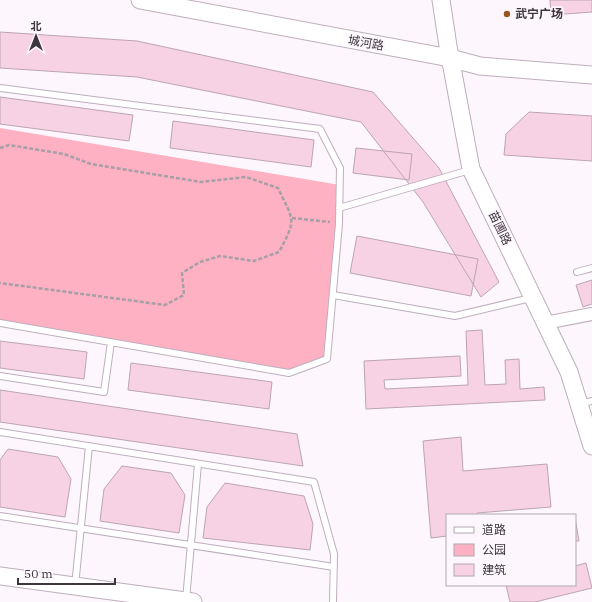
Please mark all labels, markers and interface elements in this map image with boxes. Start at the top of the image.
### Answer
place label: 武宁广场 [515,6,563,21]
marker: 武宁广场 [502,9,512,19]
north arrow [16,16,56,56]
text: 北 [31,19,42,33]
street label: 城河路 [347,32,385,53]
street label: 苗圃路 [486,208,515,247]
legend [446,514,576,586]
text: 道路 [482,522,506,537]
text: 公园 [482,542,506,557]
scale bar [18,560,115,586]
text: 建筑 [482,562,506,577]
text: 50 m [24,566,53,581]

